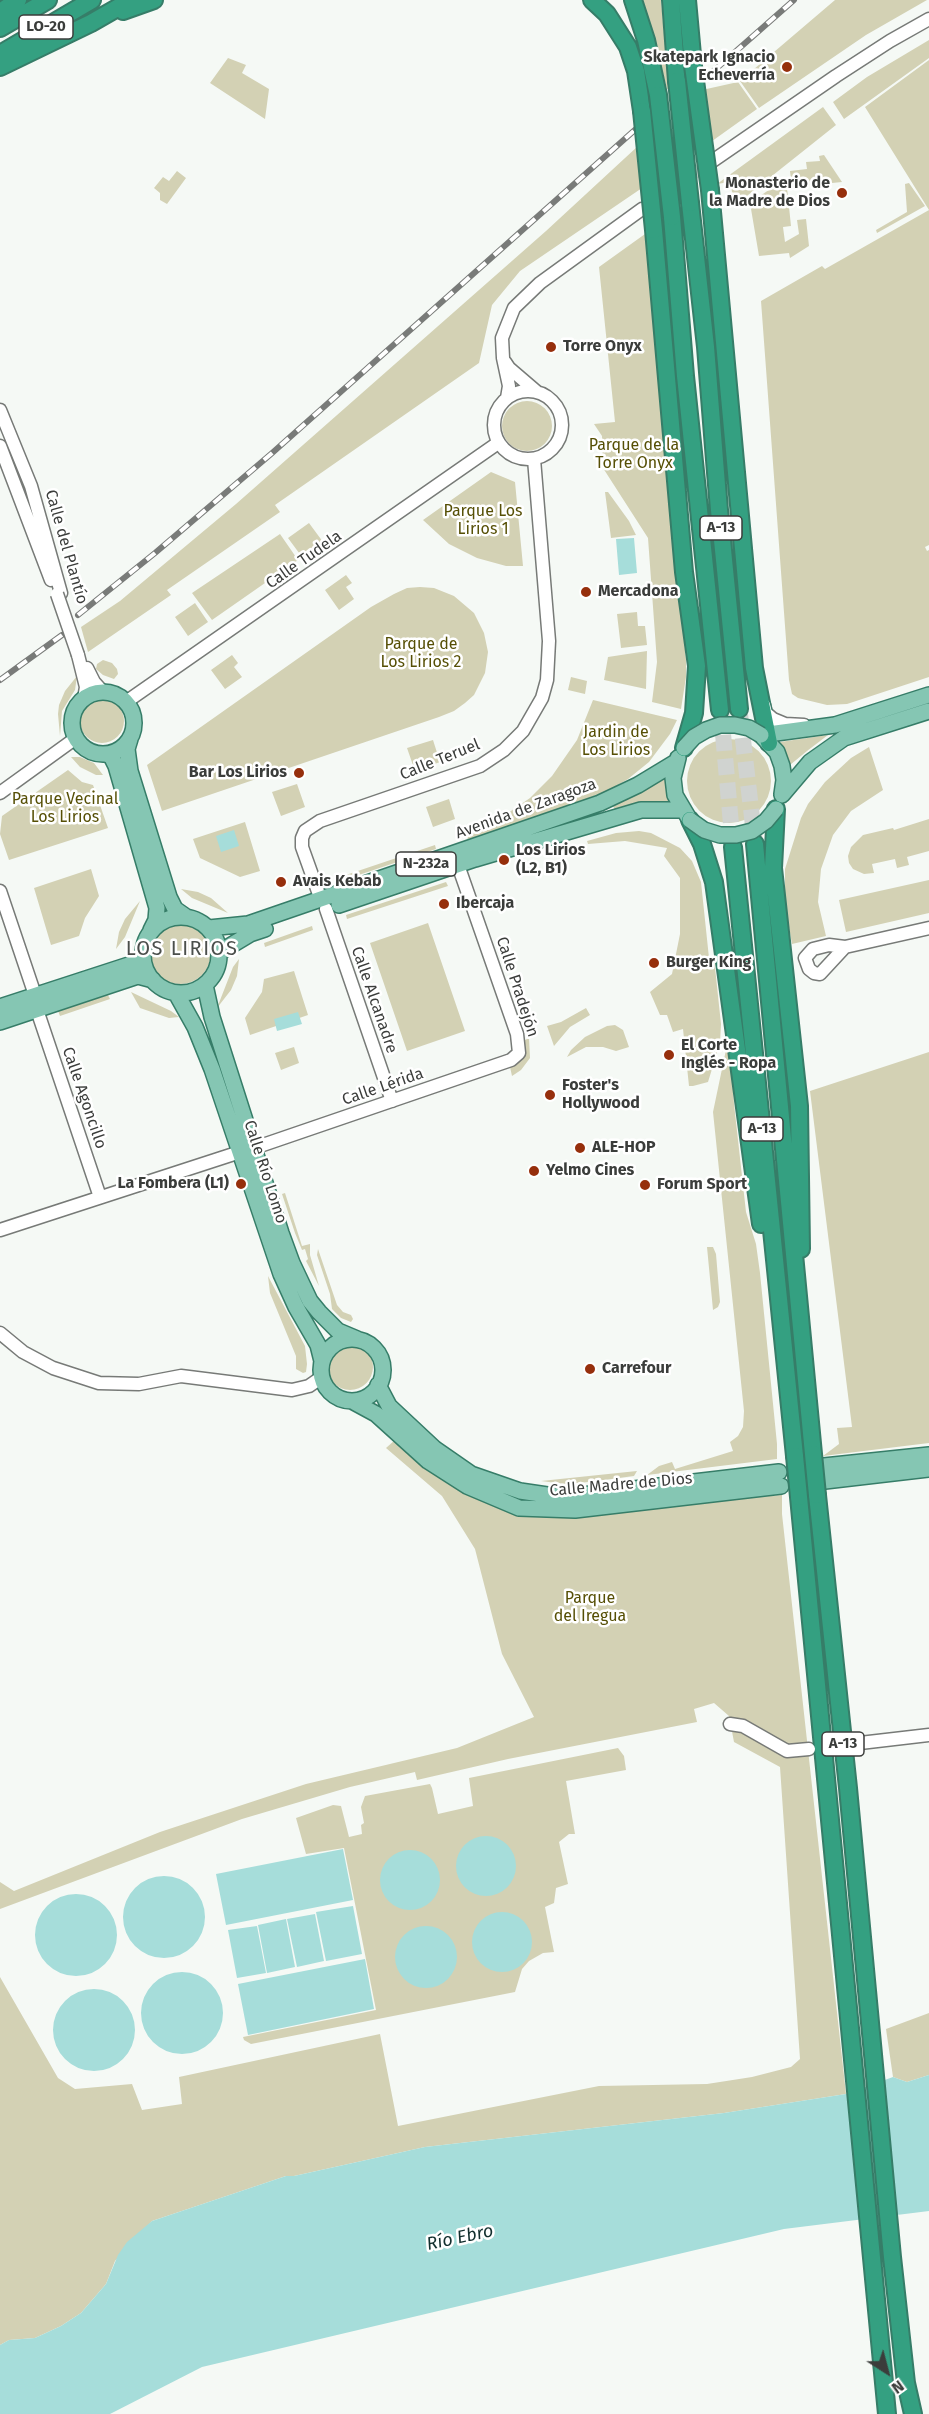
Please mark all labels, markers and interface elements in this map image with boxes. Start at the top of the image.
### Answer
road number: LO-20 [19,15,73,39]
place label: Skatepark Ignacio Echeverría [644,48,775,86]
marker: Skatepark Ignacio Echeverría [780,60,794,74]
place label: Monasterio de la Madre de Dios [709,174,830,212]
marker: Monasterio de la Madre de Dios [835,186,849,200]
place label: Torre Onyx [563,337,642,357]
marker: Torre Onyx [544,340,558,354]
park label: Parque de la Torre Onyx [589,436,679,474]
street label: Calle del Plantío [40,488,92,606]
park label: Parque Los Lirios 1 [443,502,523,540]
road number: A-13 [700,516,742,540]
street label: Calle Tudela [262,527,346,593]
place label: Mercadona [598,582,679,602]
marker: Mercadona [579,585,593,599]
park label: Parque de Los Lirios 2 [381,635,461,673]
park label: Jardin de Los Lirios [582,723,650,761]
street label: Calle Teruel [397,735,483,785]
place label: Bar Los Lirios [189,763,287,783]
marker: Bar Los Lirios [292,766,306,780]
street label: Avenida de Zaragoza [453,775,599,843]
park label: Parque Vecinal Los Lirios [12,790,118,828]
place label: Los Lirios (L2, B1) [516,841,585,879]
road number: N-232a [396,852,456,876]
marker: Los Lirios (L2, B1) [497,853,511,867]
place label: Avais Kebab [293,872,381,892]
marker: Avais Kebab [274,875,288,889]
place label: Ibercaja [456,894,514,914]
marker: Ibercaja [437,897,451,911]
street label: Calle Pradejón [492,934,542,1040]
district label: LOS LIRIOS [126,937,238,961]
street label: Calle Alcanadre [347,944,401,1056]
place label: Burger King [666,953,751,973]
marker: Burger King [647,956,661,970]
place label: El Corte Inglés - Ropa [681,1036,776,1074]
street label: Calle Agoncillo [58,1045,110,1151]
marker: El Corte Inglés - Ropa [662,1048,676,1062]
street label: Calle Lérida [340,1064,426,1110]
place label: Foster's Hollywood [562,1076,640,1114]
marker: Foster's Hollywood [543,1088,557,1102]
road number: A-13 [741,1117,783,1141]
street label: Calle Río Lomo [239,1118,291,1226]
place label: ALE-HOP [592,1138,656,1158]
marker: ALE-HOP [573,1141,587,1155]
place label: Yelmo Cines [546,1161,634,1181]
marker: Yelmo Cines [527,1164,541,1178]
place label: La Fombera (L1) [117,1174,229,1194]
place label: Forum Sport [657,1175,747,1195]
marker: La Fombera (L1) [234,1177,248,1191]
marker: Forum Sport [638,1178,652,1192]
place label: Carrefour [602,1359,671,1379]
marker: Carrefour [583,1362,597,1376]
street label: Calle Madre de Dios [549,1469,693,1501]
park label: Parque del Iregua [554,1589,626,1627]
road number: A-13 [822,1732,864,1756]
water label: Río Ebro [425,2220,495,2256]
north arrow [857,2342,917,2402]
text: N [888,2376,908,2398]

